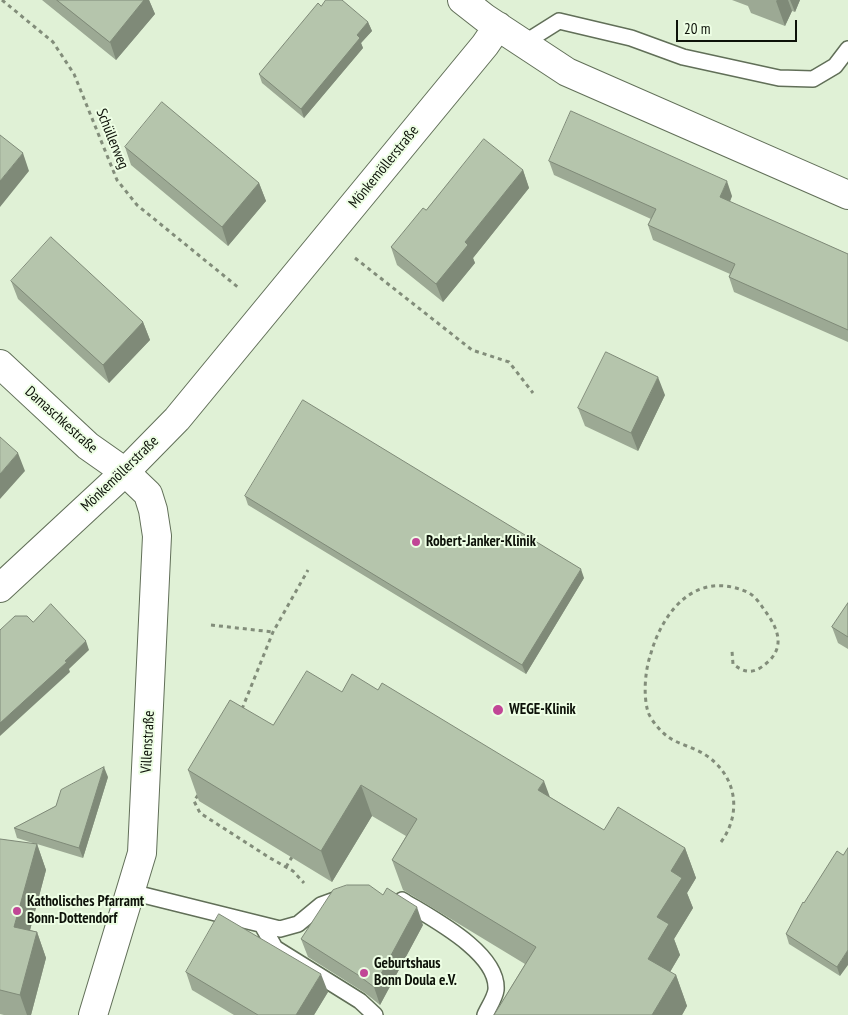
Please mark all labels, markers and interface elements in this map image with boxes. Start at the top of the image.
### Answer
scale bar [678,10,799,42]
text: 20 m [684,19,710,38]
street label: Schüllerweg [92,106,132,172]
street label: Mönkemöllerstraße [345,122,423,212]
street label: Damaschkestraße [21,383,101,457]
street label: Mönkemöllerstraße [77,432,163,516]
place label: Robert-Janker-Klinik [426,533,536,551]
marker: Robert-Janker-Klinik [410,536,422,548]
place label: WEGE-Klinik [509,701,576,719]
marker: WEGE-Klinik [491,703,505,717]
street label: Villenstraße [137,710,159,774]
place label: Katholisches Pfarramt Bonn-Dottendorf [27,893,144,928]
marker: Katholisches Pfarramt Bonn-Dottendorf [11,905,23,917]
place label: Geburtshaus Bonn Doula e.V. [374,955,457,990]
marker: Geburtshaus Bonn Doula e.V. [358,967,370,979]

